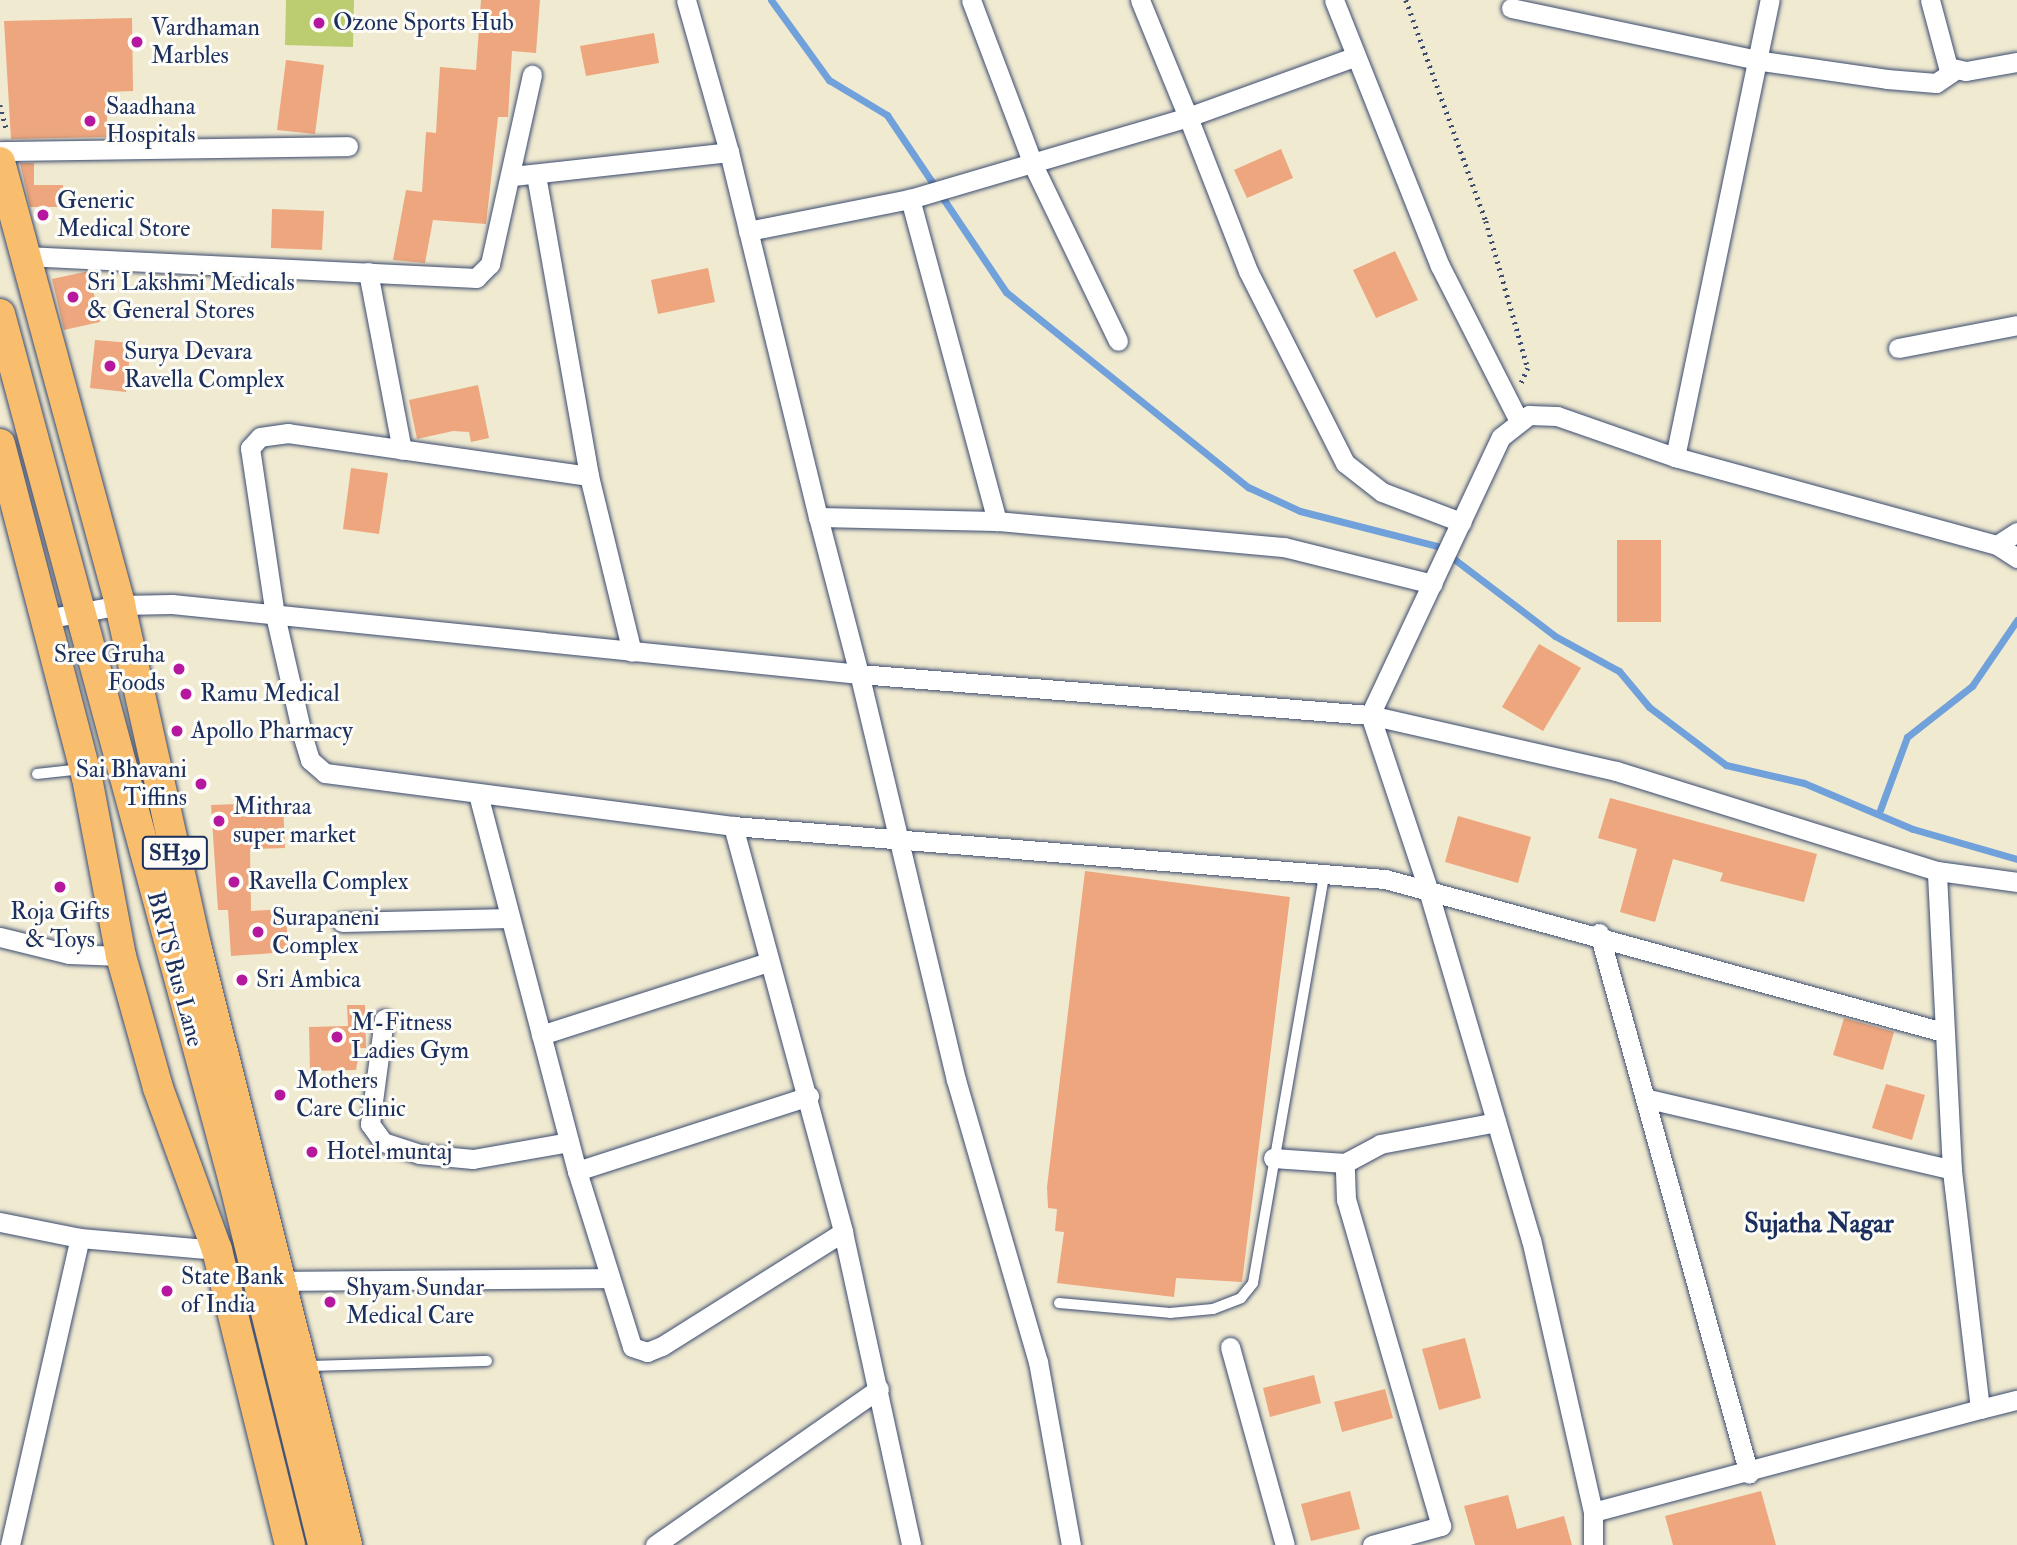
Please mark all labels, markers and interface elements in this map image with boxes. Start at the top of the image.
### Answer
place label: Ozone Sports Hub [333,9,514,37]
place label: Vardhaman Marbles [151,14,260,70]
marker: Ozone Sports Hub [311,15,327,31]
marker: Vardhaman Marbles [129,34,145,50]
place label: Saadhana Hospitals [106,93,196,149]
marker: Saadhana Hospitals [80,111,100,131]
place label: Generic Medical Store [57,187,190,243]
marker: Generic Medical Store [35,207,51,223]
place label: Sri Lakshmi Medicals & General Stores [87,269,295,325]
marker: Sri Lakshmi Medicals & General Stores [65,289,81,305]
place label: Surya Devara Ravella Complex [124,338,284,394]
marker: Surya Devara Ravella Complex [102,358,118,374]
place label: Sree Gruha Foods [54,641,165,697]
marker: Sree Gruha Foods [171,661,187,677]
place label: Ramu Medical [200,680,340,708]
marker: Ramu Medical [178,686,194,702]
place label: Apollo Pharmacy [191,717,353,745]
marker: Apollo Pharmacy [169,723,185,739]
place label: Sai Bhavani Tiffins [76,756,187,812]
marker: Sai Bhavani Tiffins [193,776,209,792]
place label: Mithraa super market [233,793,356,849]
marker: Mithraa super market [211,813,227,829]
road number: SH39 [142,834,208,873]
place label: Ravella Complex [248,868,408,896]
marker: Ravella Complex [226,874,242,890]
marker: Roja Gifts & Toys [52,879,68,895]
street label: BRTS Bus Lane [140,888,210,1050]
place label: Roja Gifts & Toys [10,898,110,954]
place label: Surapaneni Complex [272,904,380,960]
marker: Surapaneni Complex [250,924,266,940]
place label: Sri Ambica [256,966,361,994]
marker: Sri Ambica [234,972,250,988]
place label: M-Fitness Ladies Gym [351,1009,469,1065]
marker: M-Fitness Ladies Gym [329,1029,345,1045]
place label: Mothers Care Clinic [296,1067,406,1123]
marker: Mothers Care Clinic [270,1085,290,1105]
place label: Hotel muntaj [326,1138,452,1166]
marker: Hotel muntaj [304,1144,320,1160]
district label: Sujatha Nagar [1744,1209,1894,1241]
place label: State Bank of India [181,1263,284,1319]
place label: Shyam Sundar Medical Care [346,1274,484,1330]
marker: State Bank of India [159,1283,175,1299]
marker: Shyam Sundar Medical Care [320,1292,340,1312]

